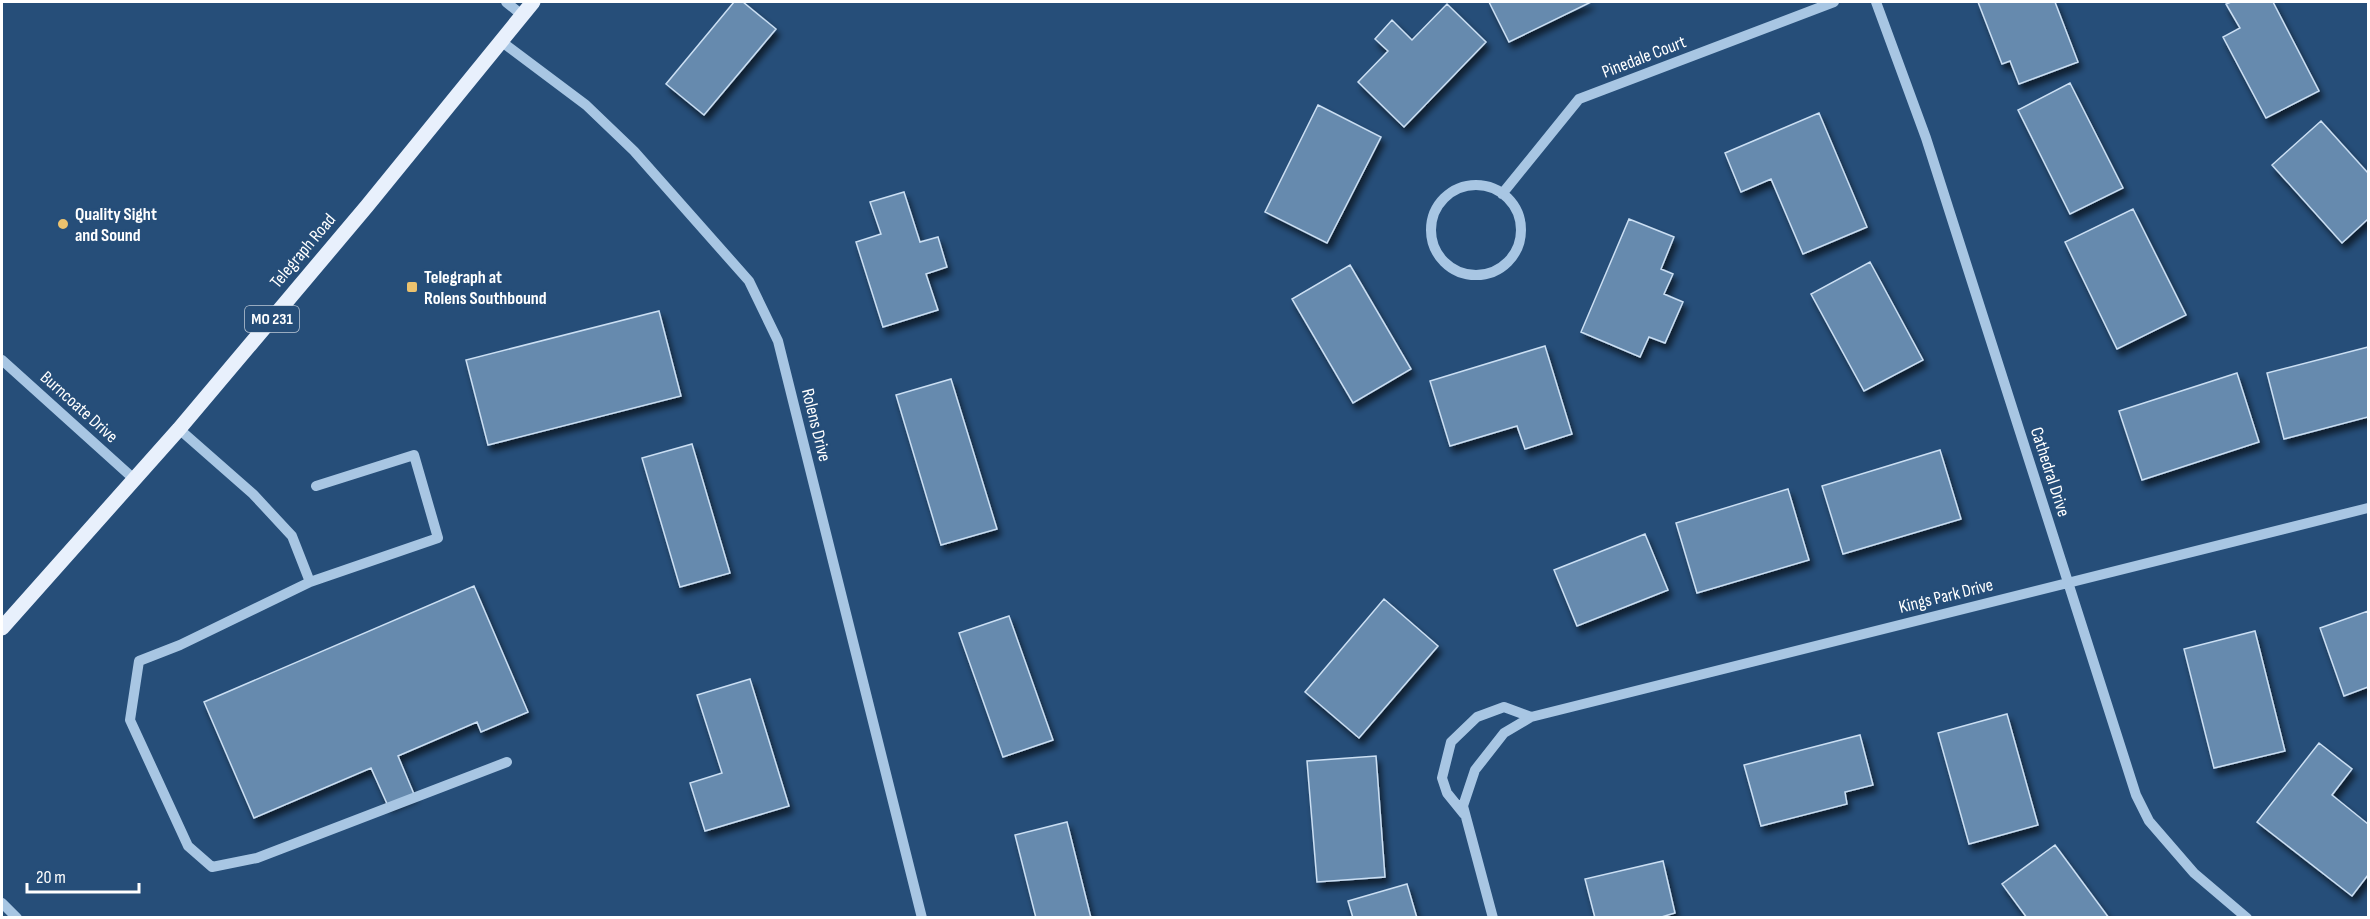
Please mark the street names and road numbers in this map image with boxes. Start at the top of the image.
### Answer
street label: Pinedale Court [1599,31,1689,83]
street label: Telegraph Road [266,209,340,293]
road number: MO 231 [245,306,299,332]
street label: Burncoate Drive [36,367,122,447]
street label: Rolens Drive [797,386,835,464]
street label: Cathedral Drive [2026,425,2074,519]
street label: Kings Park Drive [1897,574,1995,618]

